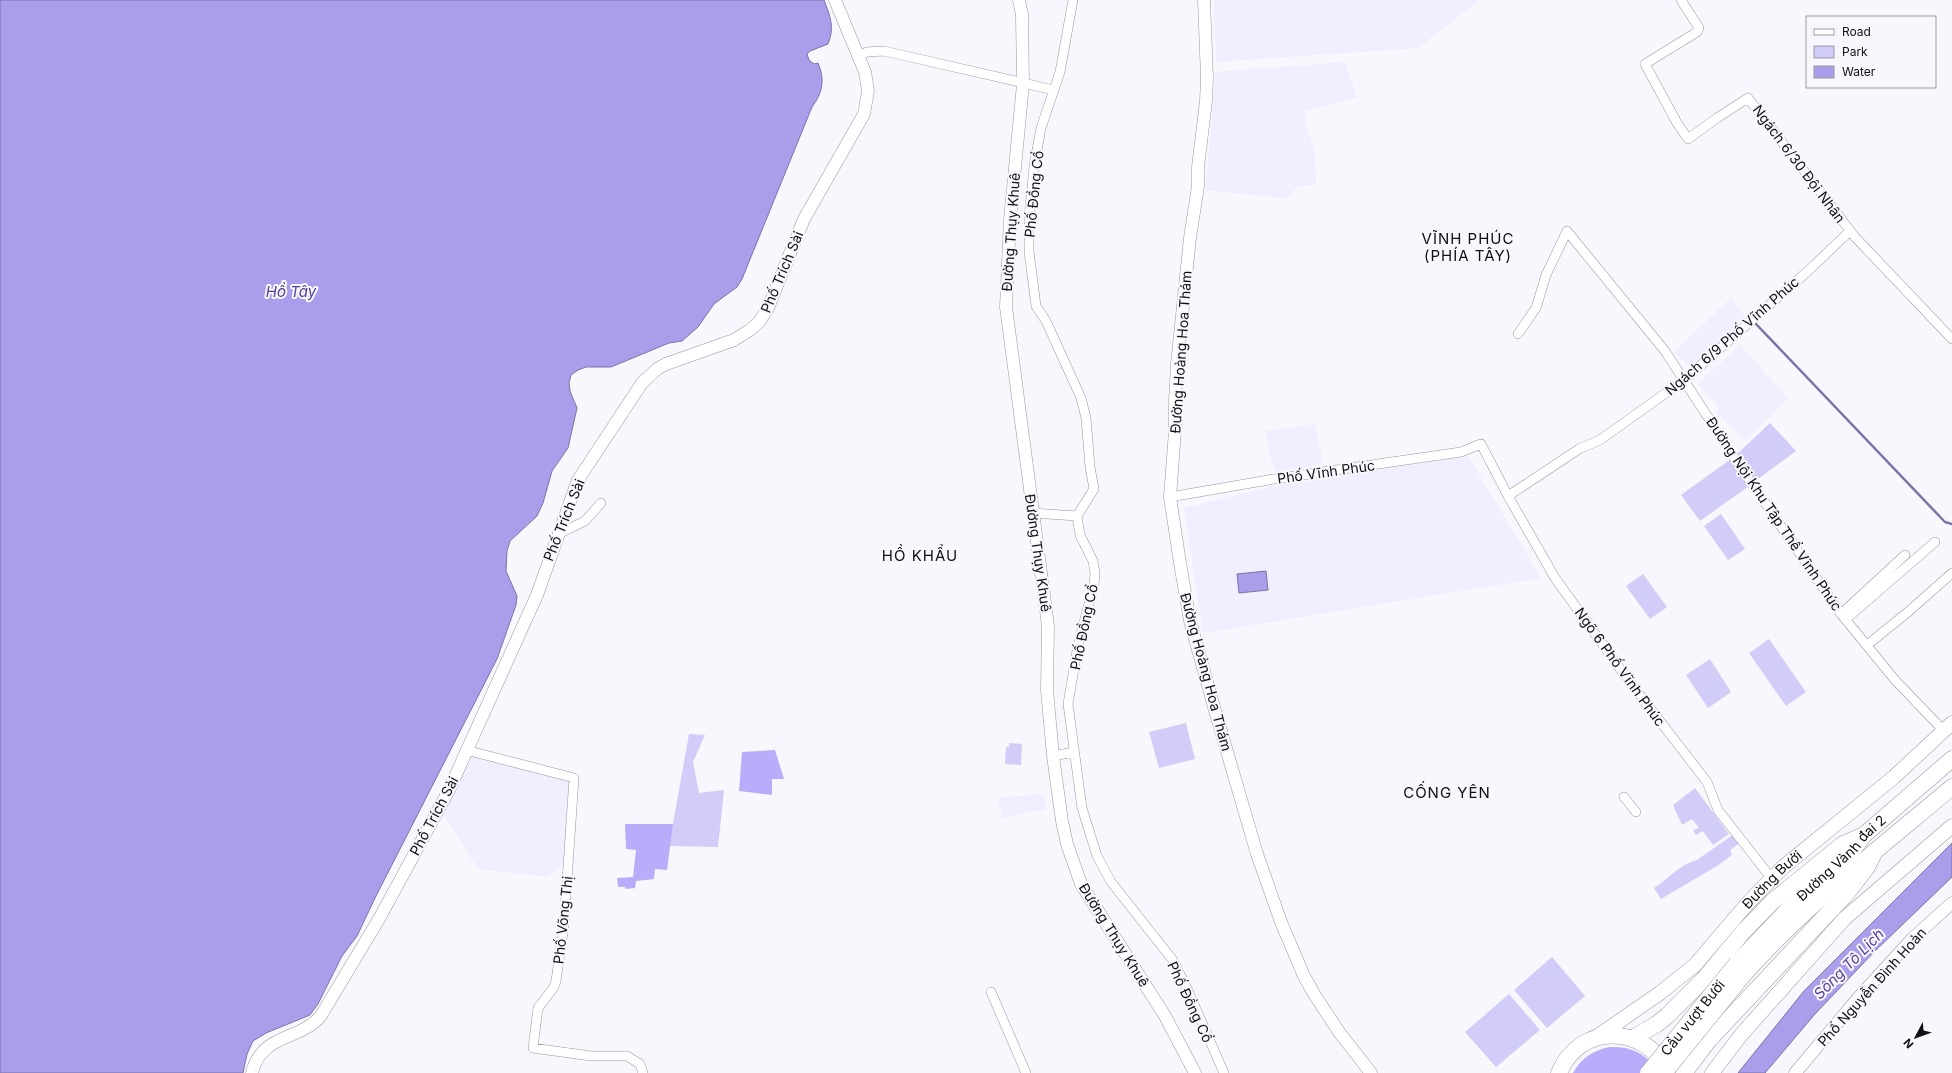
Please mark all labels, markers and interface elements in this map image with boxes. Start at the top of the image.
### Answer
legend [1806,16,1936,88]
text: Road [1842,24,1871,39]
text: Park [1842,44,1868,59]
text: Water [1842,64,1876,79]
street label: Ngách 6/30 Đội Nhân [1750,101,1849,226]
street label: Phố Đồng Cổ [1020,150,1047,238]
street label: Đường Thụy Khuê [998,172,1023,292]
street label: Phố Trích Sài [757,228,806,315]
district label: VĨNH PHÚC (PHÍA TÂY) [1422,229,1514,265]
street label: Đường Hoàng Hoa Thám [1166,270,1195,434]
street label: Ngách 6/9 Phố Vĩnh Phúc [1661,273,1802,398]
water label: Hồ Tây [266,282,317,301]
street label: Đường Nội Khu Tập Thể Vĩnh Phúc [1703,414,1846,614]
street label: Phố Vĩnh Phúc [1276,456,1376,487]
street label: Phố Trích Sài [539,476,588,563]
street label: Đường Thụy Khuê [1022,493,1055,613]
district label: HỒ KHẨU [882,544,958,565]
street label: Phố Đồng Cổ [1066,582,1101,671]
street label: Đường Hoàng Hoa Thám [1177,591,1236,753]
street label: Ngõ 6 Phố Vĩnh Phúc [1572,604,1669,729]
street label: Phố Trích Sài [406,773,462,858]
district label: CỐNG YÊN [1403,781,1491,802]
street label: Đường Vành đai 2 [1793,811,1889,904]
street label: Đường Bưởi [1738,846,1805,912]
street label: Phố Võng Thị [549,875,576,965]
street label: Đường Thụy Khuê [1076,880,1153,990]
water label: Sông Tô Lịch [1809,924,1888,1003]
street label: Phố Nguyễn Đình Hoàn [1814,924,1930,1050]
street label: Phố Đồng Cổ [1164,959,1217,1045]
street label: Cầu vượt Bưởi [1657,976,1728,1059]
north arrow [1896,1017,1936,1057]

